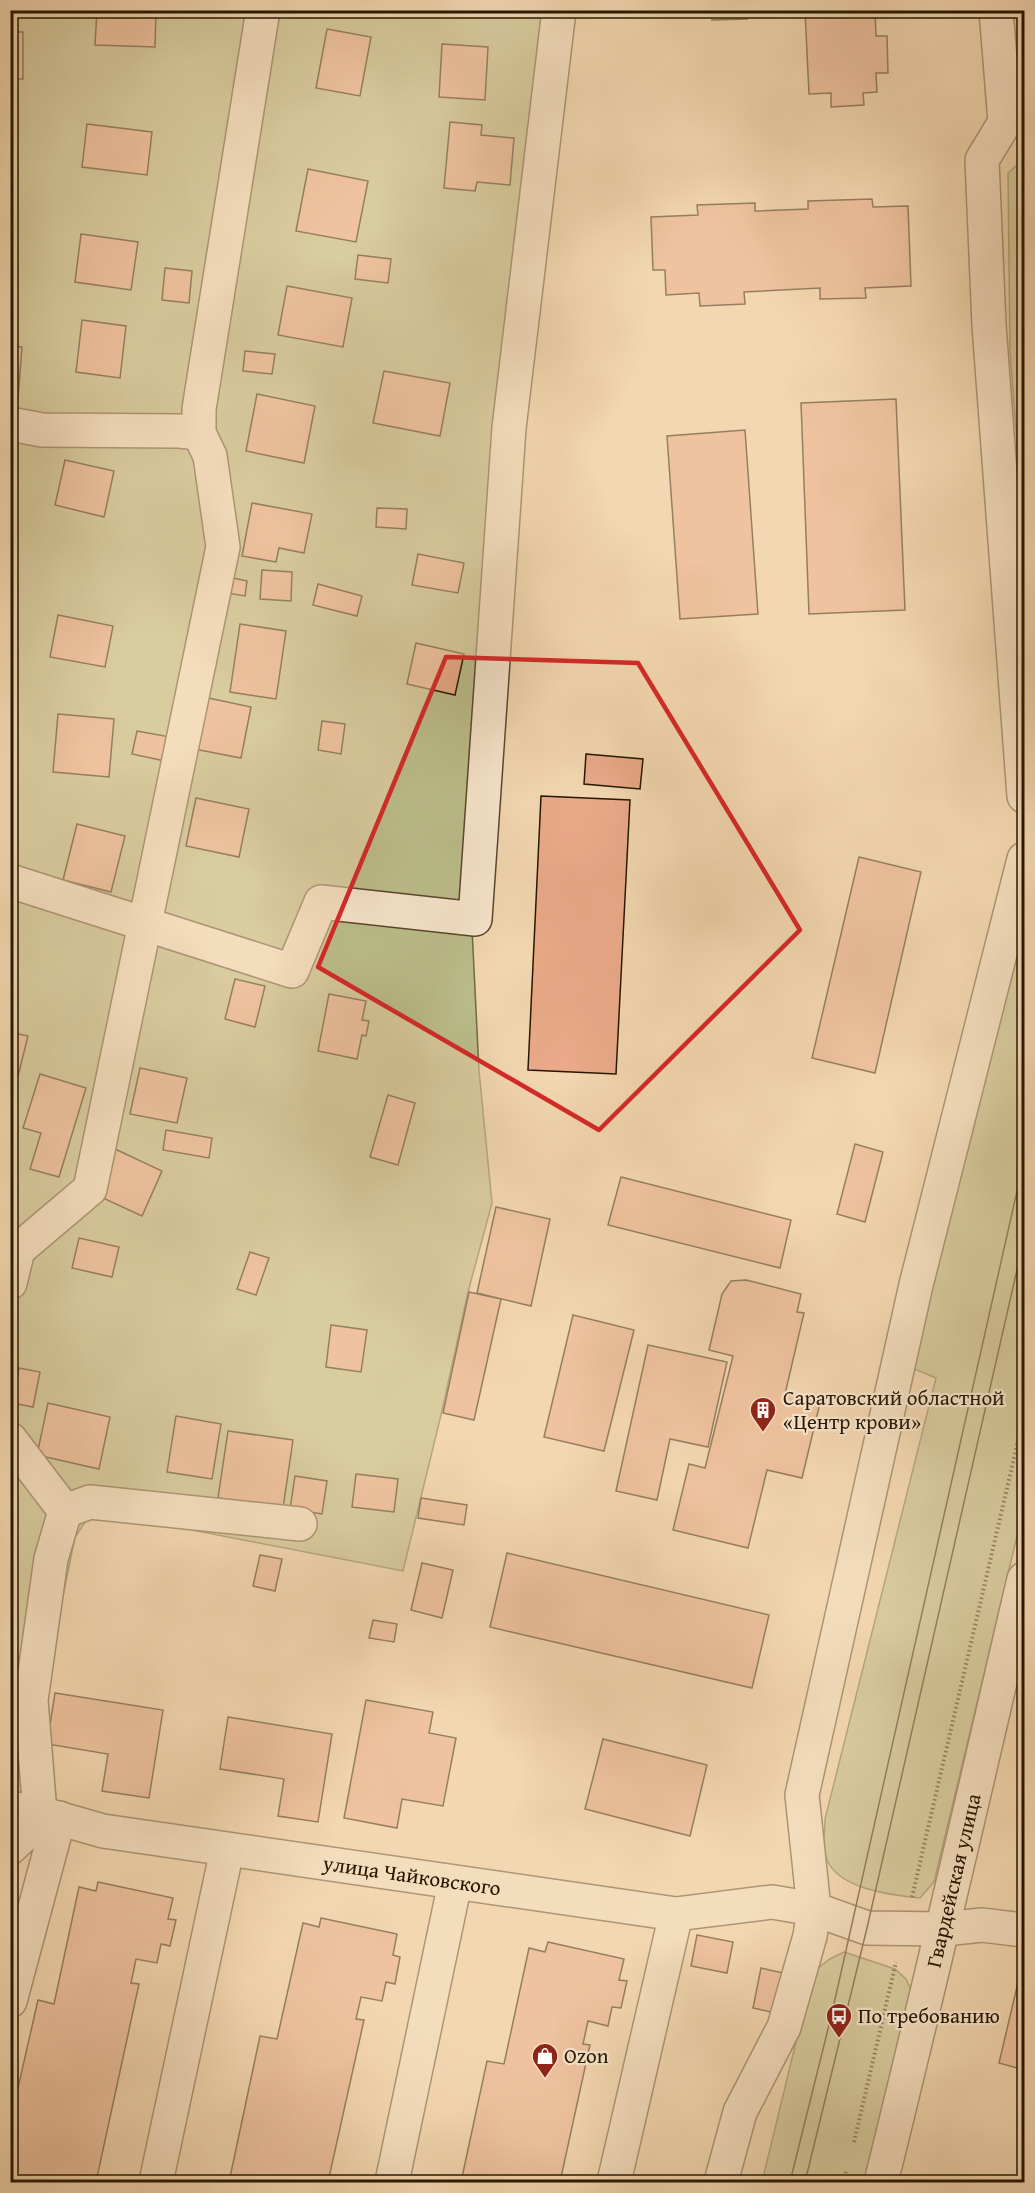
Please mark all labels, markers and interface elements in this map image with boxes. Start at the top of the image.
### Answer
place label: Саратовский областной «Центр крови» [783,1382,1005,1437]
building icon: Саратовский областной «Центр крови» [748,1395,778,1433]
street label: Гвардейская улица [918,1790,989,1971]
street label: улица Чайковского [320,1847,503,1903]
place label: По требованию [858,2000,1000,2031]
bus stop icon: По требованию [824,2001,854,2039]
place label: Ozon [564,2040,609,2071]
shop icon: Ozon [530,2041,560,2079]

